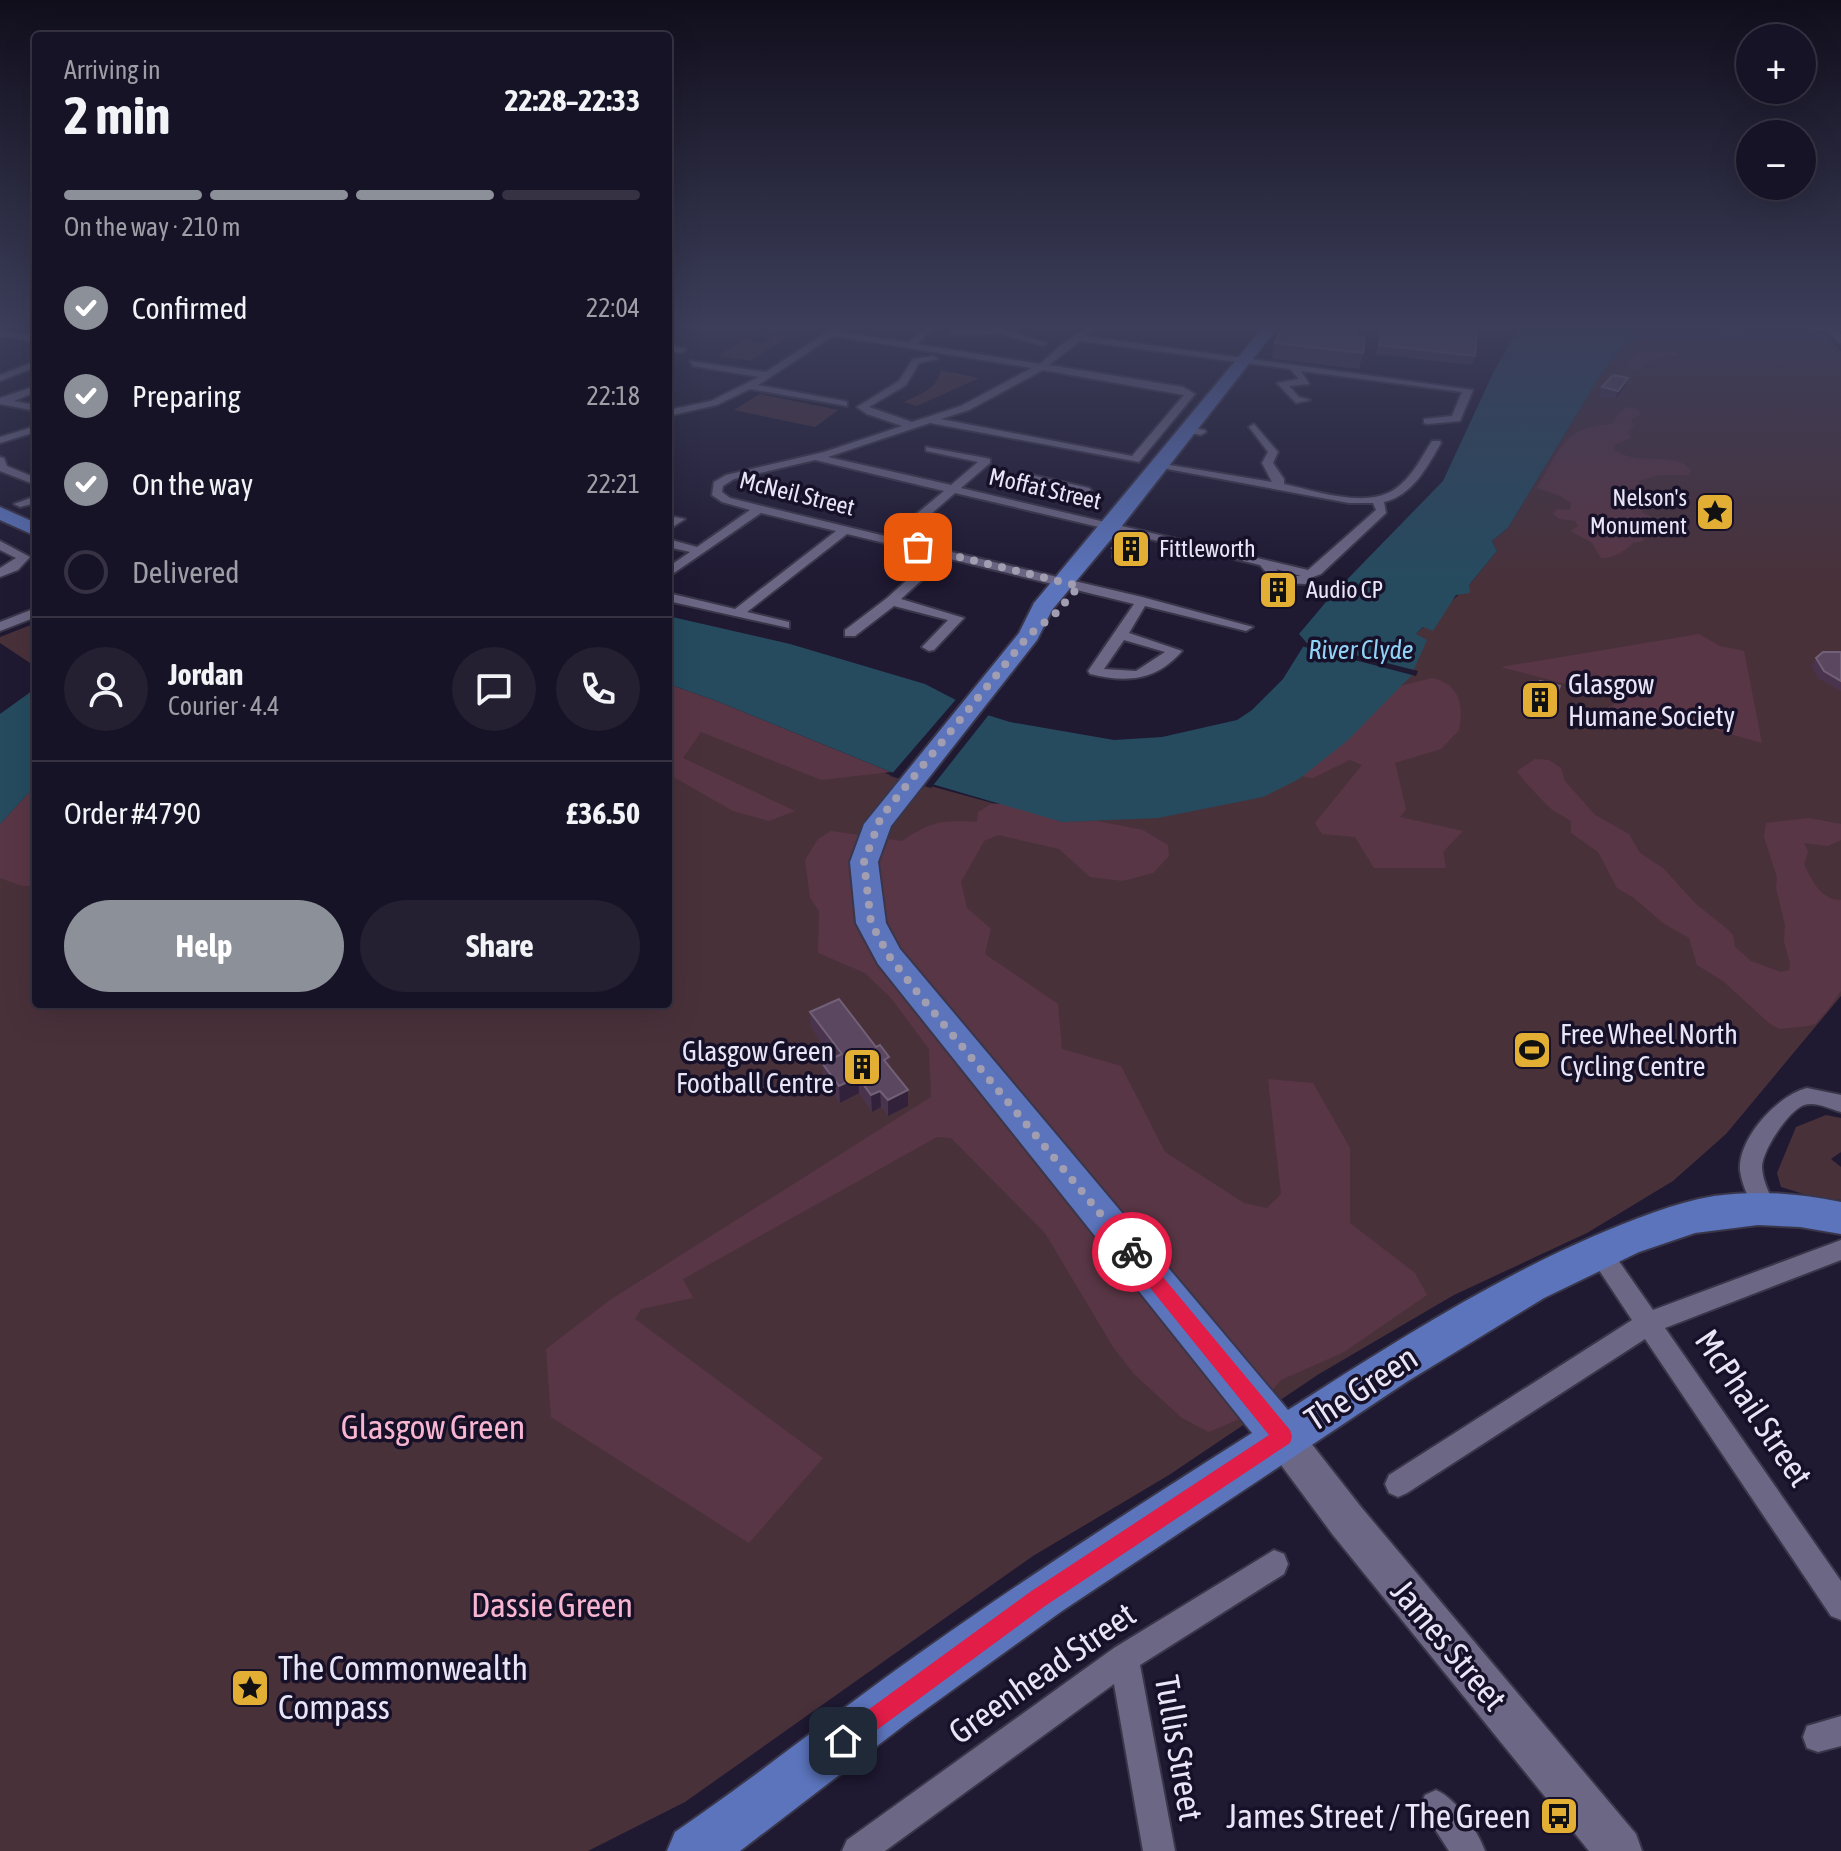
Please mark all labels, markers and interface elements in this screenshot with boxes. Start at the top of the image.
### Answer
map controls [1736,24,1816,200]
button: + [1736,24,1816,104]
text: Arriving in [64,55,161,85]
text: 22:28–22:33 [505,83,640,117]
text: 2 min [64,85,170,145]
button: − [1736,120,1816,200]
text: On the way · 210 m [64,212,241,242]
icon: check [64,286,108,330]
text: Confirmed [132,291,247,325]
text: 22:04 [586,293,640,323]
icon: check [64,374,108,418]
text: Preparing [132,379,241,413]
text: 22:18 [586,381,640,411]
icon: check [64,462,108,506]
street label: Moffat Street [986,462,1104,515]
street label: McNeil Street [737,466,858,521]
text: On the way [132,467,253,501]
text: 22:21 [586,469,640,499]
place label: Nelson's Monument [1590,484,1687,539]
place icon: Nelson's Monument [1694,491,1736,533]
pin [884,513,952,581]
icon: bag [896,525,940,569]
building icon: Fittleworth [1110,528,1152,570]
place label: Fittleworth [1159,535,1256,562]
text: Delivered [132,555,240,589]
building icon: Audio CP [1257,569,1299,611]
place label: Audio CP [1306,576,1383,603]
water label: River Clyde [1308,635,1414,665]
button: person [64,647,148,731]
button: chat [452,647,536,731]
button: phone [556,647,640,731]
text: Jordan [168,657,243,691]
place label: Glasgow Humane Society [1568,668,1735,732]
building icon: Glasgow Humane Society [1519,679,1561,721]
text: Courier · 4.4 [168,691,279,721]
text: Order #4790 [64,796,201,830]
text: £36.50 [566,796,640,830]
button: Help [64,900,344,992]
button: Share [360,900,640,992]
place label: Free Wheel North Cycling Centre [1560,1018,1738,1082]
sports icon: Free Wheel North Cycling Centre [1511,1029,1553,1071]
place label: Glasgow Green Football Centre [676,1035,834,1099]
building icon: Glasgow Green Football Centre [841,1046,883,1088]
courier [1092,1212,1172,1292]
icon: bike [1110,1230,1154,1274]
street label: McPhail Street [1688,1322,1821,1493]
street label: The Green [1297,1337,1424,1438]
park label: Glasgow Green [341,1407,525,1446]
street label: James Street [1384,1572,1515,1718]
park label: Dassie Green [471,1585,633,1624]
street label: Greenhead Street [941,1594,1142,1751]
place label: The Commonwealth Compass [278,1648,528,1726]
place icon: The Commonwealth Compass [229,1667,271,1709]
street label: Tullis Street [1148,1672,1211,1824]
pin [809,1707,877,1775]
icon: home [821,1719,865,1763]
bus stop icon: James Street / The Green [1538,1795,1580,1837]
place label: James Street / The Green [1226,1796,1531,1835]

